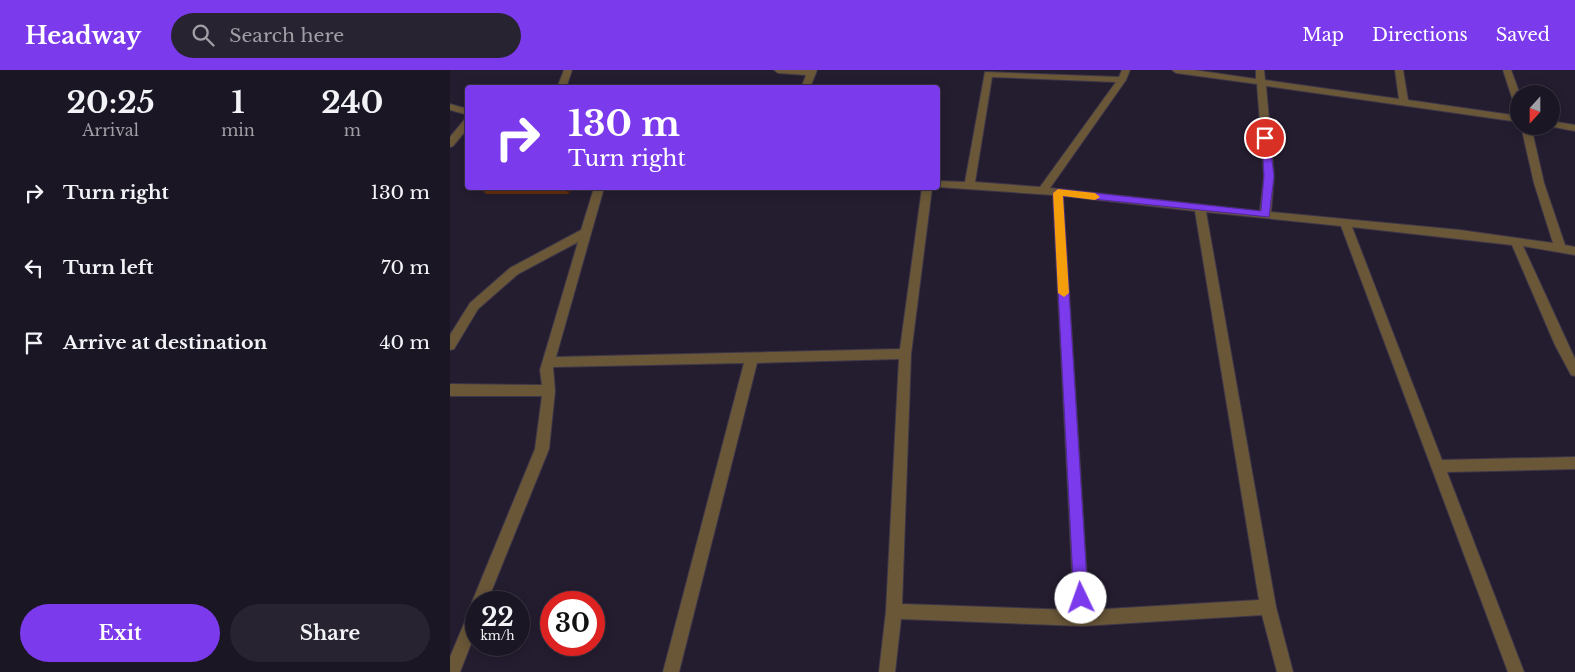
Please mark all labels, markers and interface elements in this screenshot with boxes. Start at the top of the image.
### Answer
search box [171,13,521,58]
text: Headway [25,21,141,50]
icon: search [189,21,217,49]
text: Search here [229,24,344,47]
text: Map [1302,24,1344,46]
text: Directions [1372,24,1468,46]
text: Saved [1496,24,1550,46]
text: 20:25 [67,84,155,121]
text: 1 [231,84,245,121]
text: 240 [321,84,383,121]
north arrow [1510,85,1560,135]
map controls [1510,85,1560,135]
text: 130 m [568,102,680,145]
icon: right [485,105,550,170]
pin [1244,117,1286,159]
text: Arrival [82,120,139,140]
text: min [221,120,255,140]
text: m [344,120,361,140]
icon: arrive [1251,124,1279,152]
text: Turn right [568,145,686,172]
icon: right [20,179,48,207]
text: Turn right [63,181,169,204]
text: 130 m [370,181,430,204]
icon: left [20,254,48,282]
text: Turn left [63,256,154,279]
text: 70 m [381,256,430,279]
icon: arrive [20,329,48,357]
text: Arrive at destination [63,331,267,354]
text: 40 m [379,331,430,354]
position arrow [1054,571,1106,623]
speed limit sign: 30 [540,591,605,656]
text: 22 [481,602,514,633]
button: Exit [20,604,220,662]
button: Share [230,604,430,662]
text: km/h [480,628,515,643]

